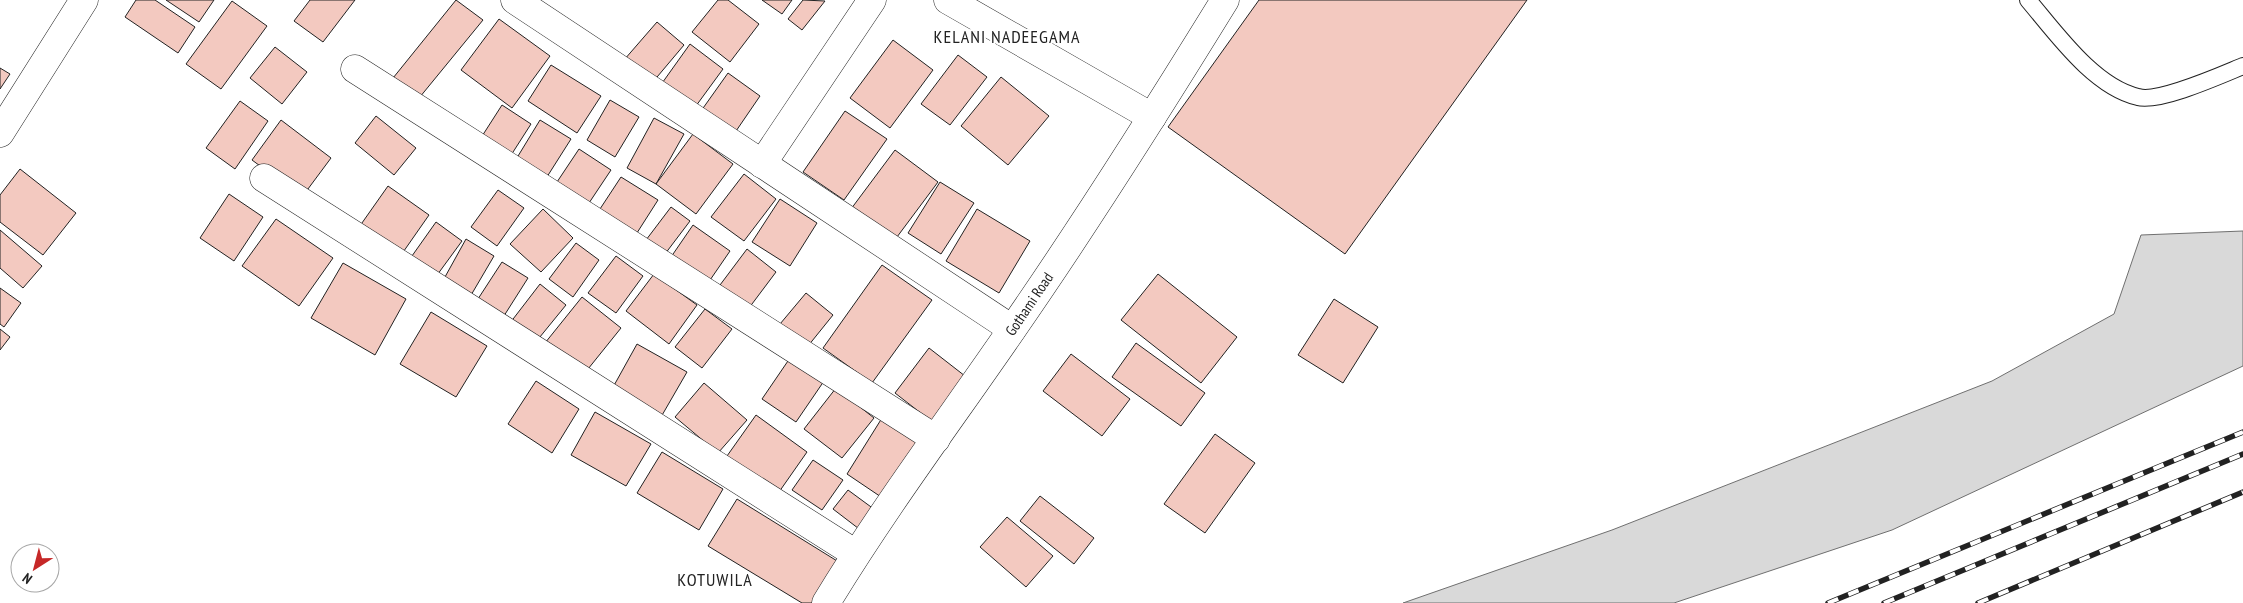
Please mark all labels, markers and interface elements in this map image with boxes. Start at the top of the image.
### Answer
district label: KELANI NADEEGAMA [934,25,1080,48]
street label: Gothami Road [1001,269,1057,339]
north arrow [10,543,60,593]
district label: KOTUWILA [677,568,753,591]
text: N [19,569,36,588]

